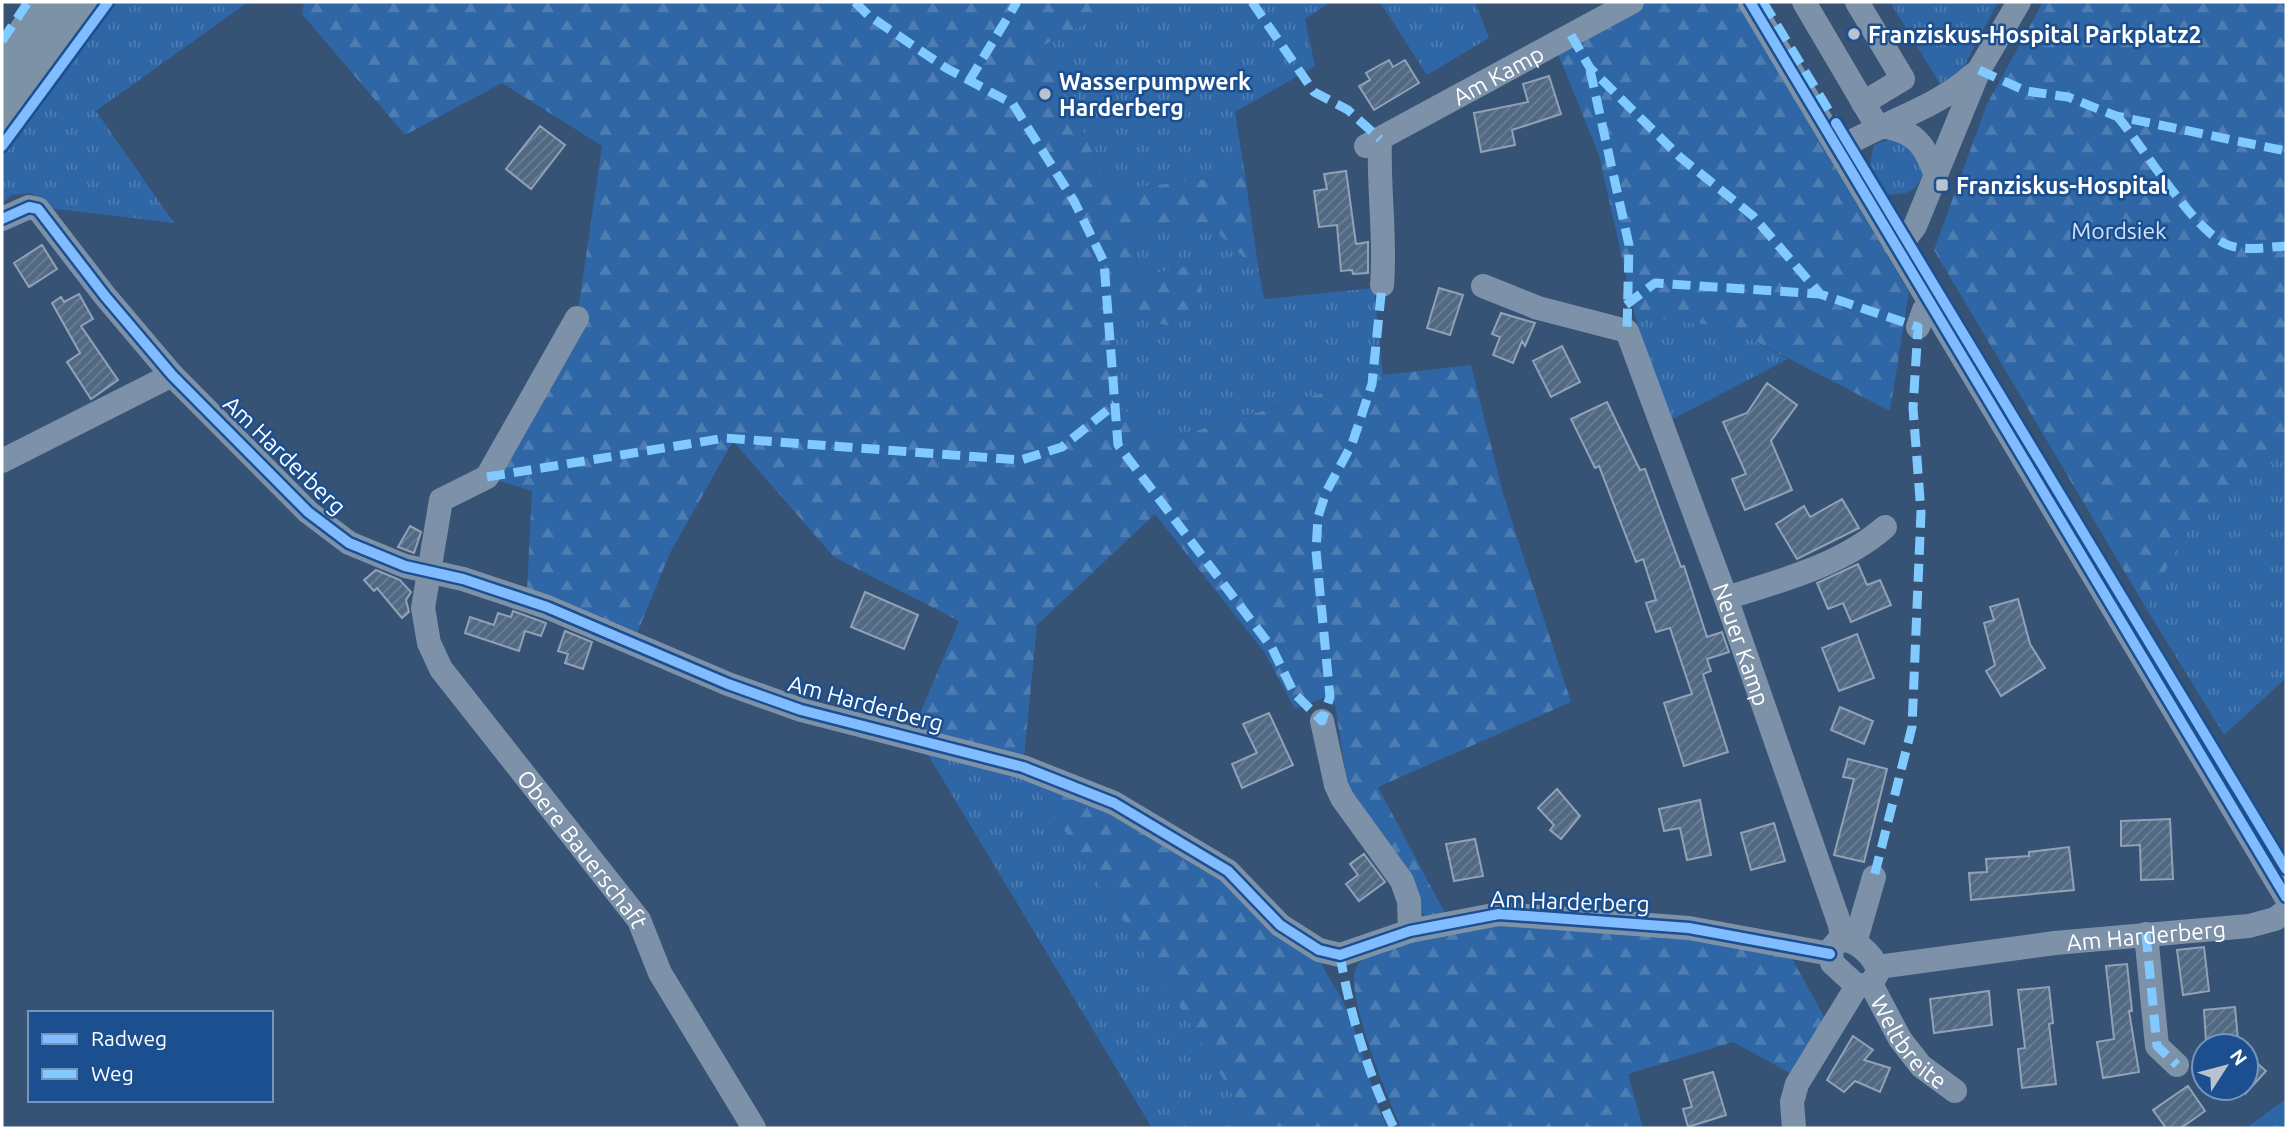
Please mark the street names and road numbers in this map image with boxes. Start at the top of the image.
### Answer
street label: Am Kamp [1448,40,1547,109]
street label: Am Harderberg [219,391,351,519]
street label: Neuer Kamp [1709,580,1775,709]
street label: Am Harderberg [786,670,946,736]
street label: Obere Bauerschaft [513,765,653,931]
street label: Am Harderberg [1490,886,1650,916]
street label: Am Harderberg [2065,916,2227,954]
street label: Weltbreite [1867,991,1952,1093]

